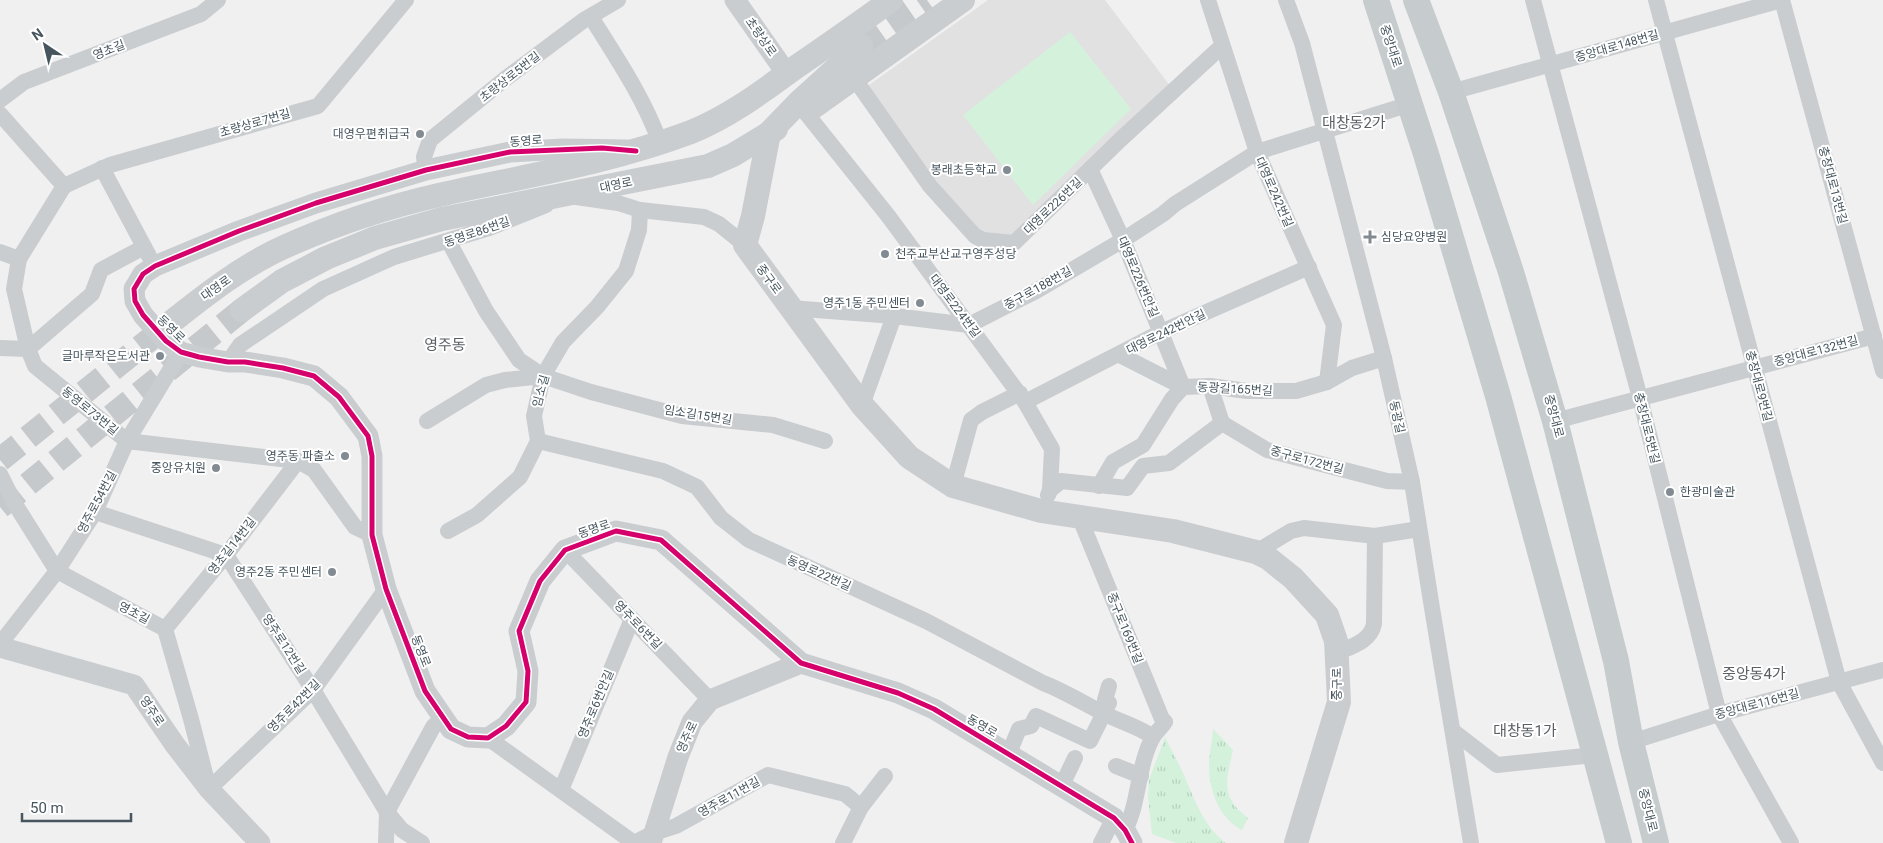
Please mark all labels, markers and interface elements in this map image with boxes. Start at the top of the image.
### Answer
street label: 초량상로 [743,15,779,59]
north arrow [20,20,70,70]
street label: 중앙대로 [1378,23,1404,69]
text: N [29,25,46,44]
street label: 중앙대로148번길 [1574,27,1660,65]
street label: 영초길 [91,38,127,62]
street label: 초량상로5번길 [477,49,543,105]
street label: 초량상로7번길 [218,106,292,140]
district label: 대창동2가 [1322,114,1386,132]
place label: 대영우편취급국 [333,127,410,141]
marker: 대영우편취급국 [414,128,426,140]
street label: 동영로 [509,133,543,149]
street label: 충장대로13번길 [1816,145,1850,225]
street label: 대영로242번길 [1252,155,1296,229]
place label: 봉래초등학교 [931,163,997,177]
marker: 봉래초등학교 [1001,164,1013,176]
street label: 대영로 [598,175,634,195]
street label: 대영로226번길 [1021,175,1085,237]
street label: 동영로86번길 [442,214,512,250]
marker: 심당요양병원 [1363,230,1377,244]
place label: 심당요양병원 [1381,230,1447,244]
street label: 대영로226번안길 [1115,234,1161,320]
place label: 천주교부산교구영주성당 [895,247,1016,261]
marker: 천주교부산교구영주성당 [879,248,891,260]
street label: 중구로 [754,261,784,297]
street label: 중구로188번길 [1002,264,1074,312]
street label: 대영로224번길 [927,272,983,340]
street label: 대영로 [198,273,234,303]
place label: 영주1동 주민센터 [823,296,910,310]
marker: 영주1동 주민센터 [914,297,926,309]
street label: 대영로242번안길 [1124,307,1208,357]
street label: 동영로 [154,312,188,346]
street label: 중앙대로132번길 [1772,333,1860,369]
district label: 영주동 [424,336,466,354]
place label: 글마루작은도서관 [62,349,150,363]
street label: 충장대로9번길 [1743,349,1775,423]
marker: 글마루작은도서관 [154,350,166,362]
street label: 임소길 [530,373,552,409]
street label: 동광길165번길 [1197,380,1273,398]
street label: 동영로73번길 [59,384,121,438]
street label: 충장대로5번길 [1631,391,1663,465]
street label: 중앙대로 [1542,393,1566,439]
street label: 동광길 [1386,399,1408,435]
street label: 임소길15번길 [663,403,733,427]
street label: 중구로172번길 [1269,443,1345,477]
place label: 영주동 파출소 [266,449,335,463]
marker: 영주동 파출소 [339,450,351,462]
place label: 중앙유치원 [151,461,206,475]
marker: 중앙유치원 [210,462,222,474]
street label: 영주로54번길 [75,468,119,536]
place label: 한광미술관 [1680,485,1735,499]
marker: 한광미술관 [1664,486,1676,498]
street label: 영초길14번길 [205,515,259,577]
street label: 동명로 [576,517,612,541]
street label: 동영로22번길 [785,553,853,593]
place label: 영주2동 주민센터 [235,565,322,579]
marker: 영주2동 주민센터 [326,566,338,578]
street label: 중구로169번길 [1104,590,1146,666]
street label: 영주로6번길 [611,598,665,652]
street label: 영초길 [116,599,152,627]
street label: 영주로12번길 [259,611,309,677]
street label: 동영로 [409,633,433,669]
district label: 중앙동4가 [1722,665,1786,683]
street label: 중구로 [1330,667,1344,701]
street label: 영주로6번안길 [575,668,617,740]
street label: 영주로42번길 [265,677,323,735]
street label: 중앙대로116번길 [1713,686,1801,722]
street label: 영주로 [137,693,167,729]
street label: 동영로 [964,712,1000,740]
street label: 영주로 [674,719,700,755]
district label: 대창동1가 [1493,722,1557,740]
street label: 영주로11번길 [696,774,762,820]
street label: 중앙대로 [1636,787,1660,833]
scale bar [22,790,131,822]
text: 50 m [30,799,64,817]

